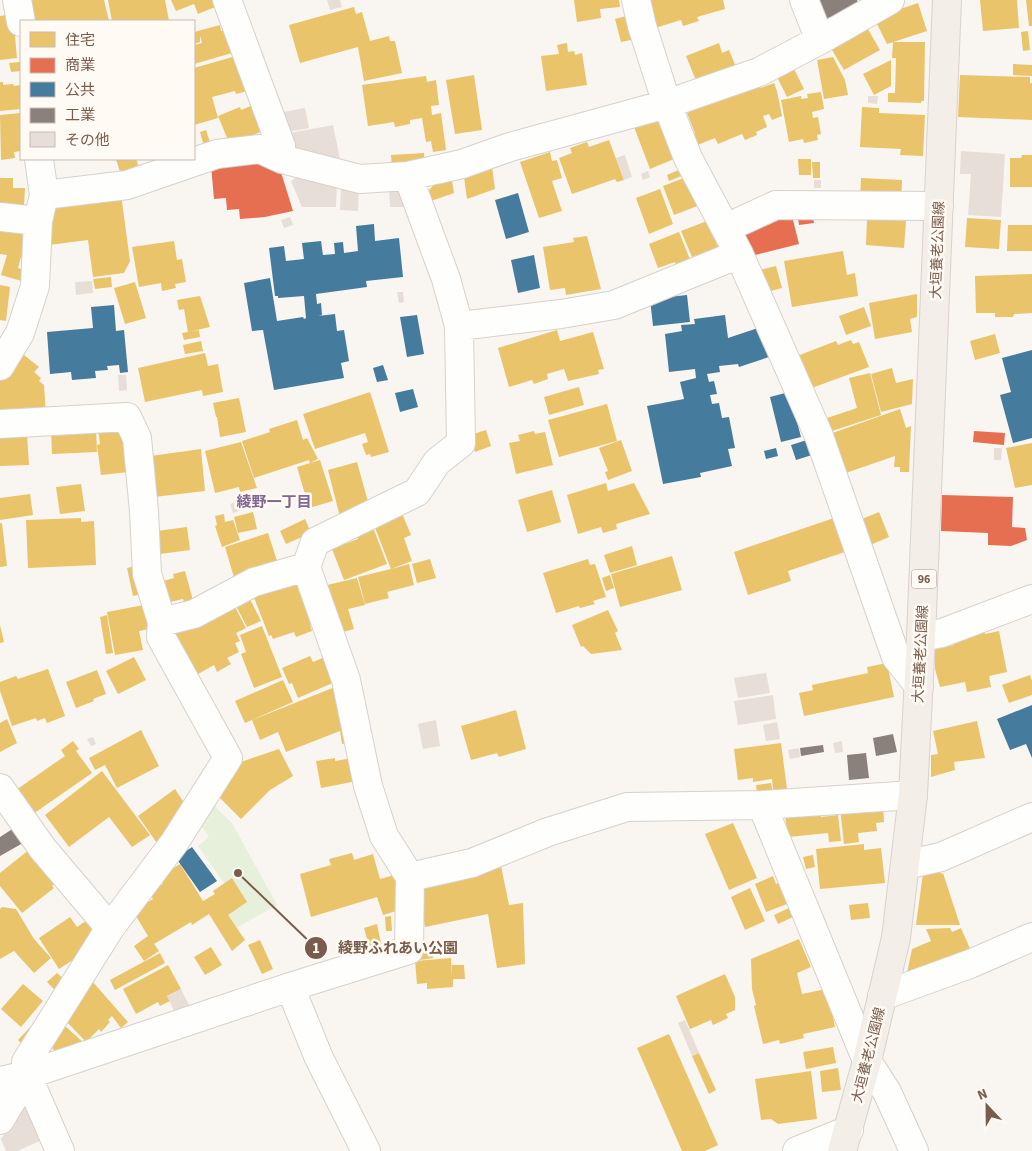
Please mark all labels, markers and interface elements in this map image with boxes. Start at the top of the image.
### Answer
legend [20,20,195,160]
text: 住宅 [65,30,95,51]
text: 商業 [65,55,95,76]
text: 公共 [65,80,95,101]
text: 工業 [65,105,95,126]
text: その他 [65,130,110,151]
street label: 大垣養老公園線 [926,201,950,299]
district label: 綾野一丁目 [236,492,312,513]
road number: 96 [912,570,936,588]
street label: 大垣養老公園線 [908,605,934,704]
callout: 綾野ふれあい公園 [303,933,468,963]
text: 1 [312,938,320,959]
text: 綾野ふれあい公園 [338,938,458,959]
street label: 大垣養老公園線 [847,1005,891,1105]
north arrow [962,1081,1012,1131]
text: N [974,1084,991,1106]

